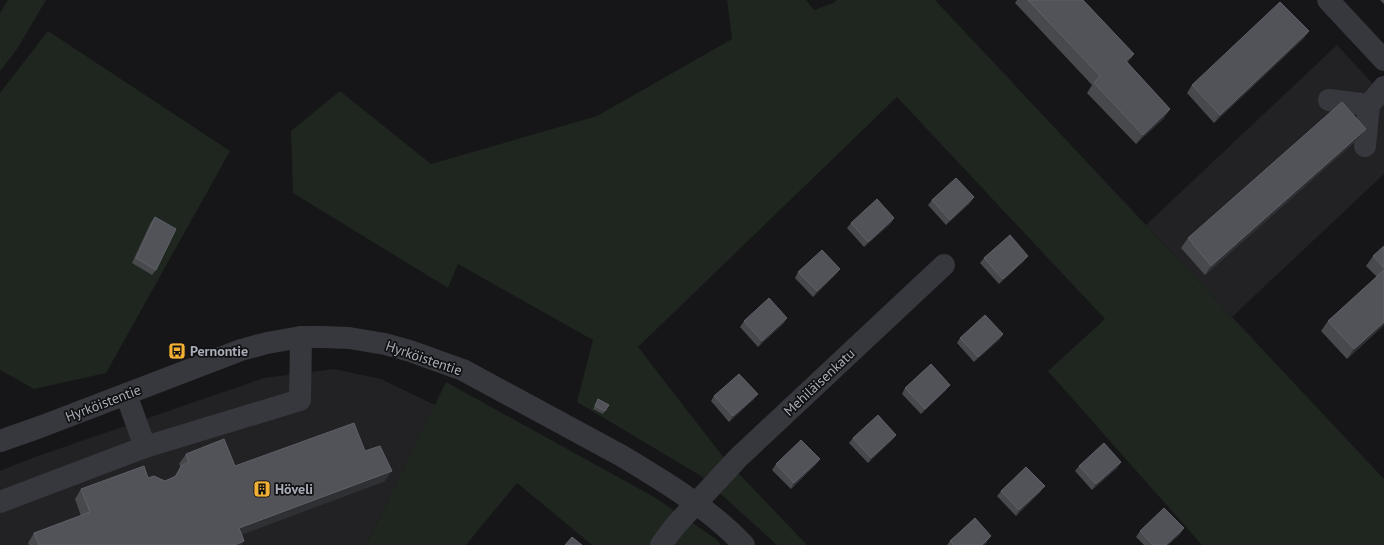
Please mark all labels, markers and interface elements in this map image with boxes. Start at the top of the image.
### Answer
street label: Hyrköistentie [384,337,464,379]
bus stop icon: Pernontie [167,341,187,361]
place label: Pernontie [190,342,248,360]
street label: Mehiläisenkatu [780,344,858,420]
street label: Hyrköistentie [63,380,143,426]
building icon: Höveli [252,479,272,499]
place label: Höveli [275,480,313,498]

